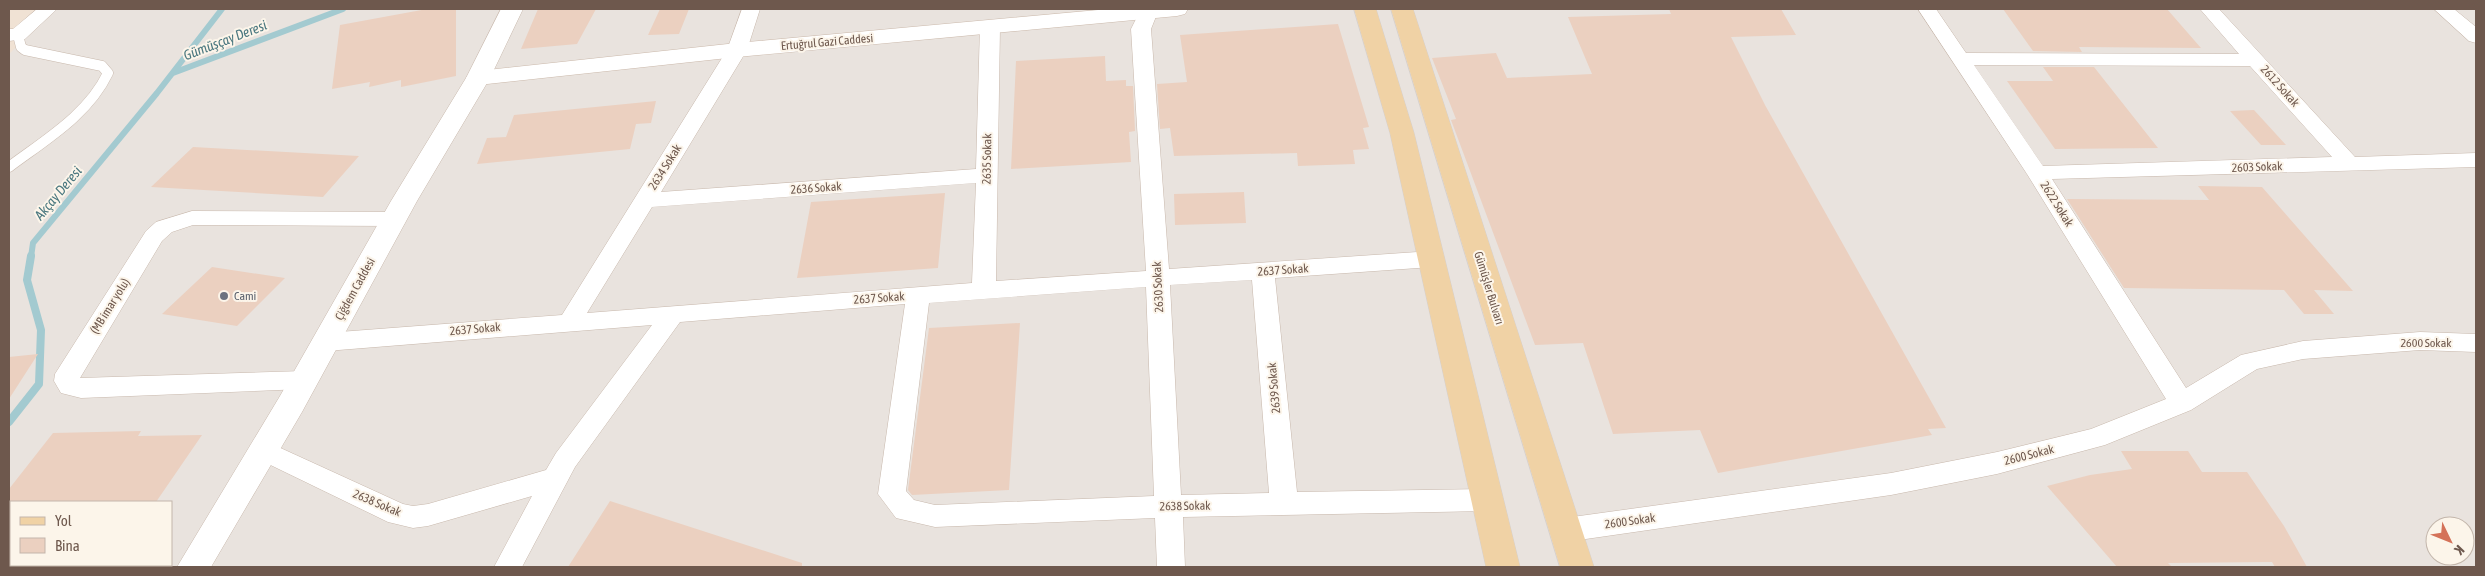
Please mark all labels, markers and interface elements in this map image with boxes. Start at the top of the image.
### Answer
water label: Gümüşçay Deresi [181,17,269,63]
street label: Ertuğrul Gazi Caddesi [780,31,874,53]
street label: 2612 Sokak [2258,62,2303,110]
street label: 2635 Sokak [980,133,994,185]
street label: 2634 Sokak [646,141,685,192]
street label: 2603 Sokak [2231,159,2283,175]
water label: Akçay Deresi [30,163,85,224]
street label: 2636 Sokak [790,179,843,197]
street label: 2622 Sokak [2038,179,2077,230]
street label: Gümüşler Bulvarı [1471,250,1507,326]
street label: Çiğdem Caddesi [332,255,378,323]
street label: 2630 Sokak [1150,260,1166,313]
street label: 2637 Sokak [1257,261,1310,279]
street label: (MB imar yolu) [87,276,133,336]
place label: Cami [234,289,256,303]
street label: 2637 Sokak [853,289,906,307]
marker: Cami [218,290,230,302]
street label: 2637 Sokak [449,320,502,338]
street label: 2600 Sokak [2400,336,2452,350]
street label: 2639 Sokak [1265,361,1283,414]
street label: 2600 Sokak [2003,442,2056,468]
street label: 2638 Sokak [351,487,404,520]
street label: 2638 Sokak [1159,499,1211,513]
legend [10,501,172,566]
street label: 2600 Sokak [1604,510,1657,531]
text: Yol [55,512,72,529]
north arrow [2425,516,2475,566]
text: Bina [55,537,80,554]
text: K [2451,542,2468,558]

